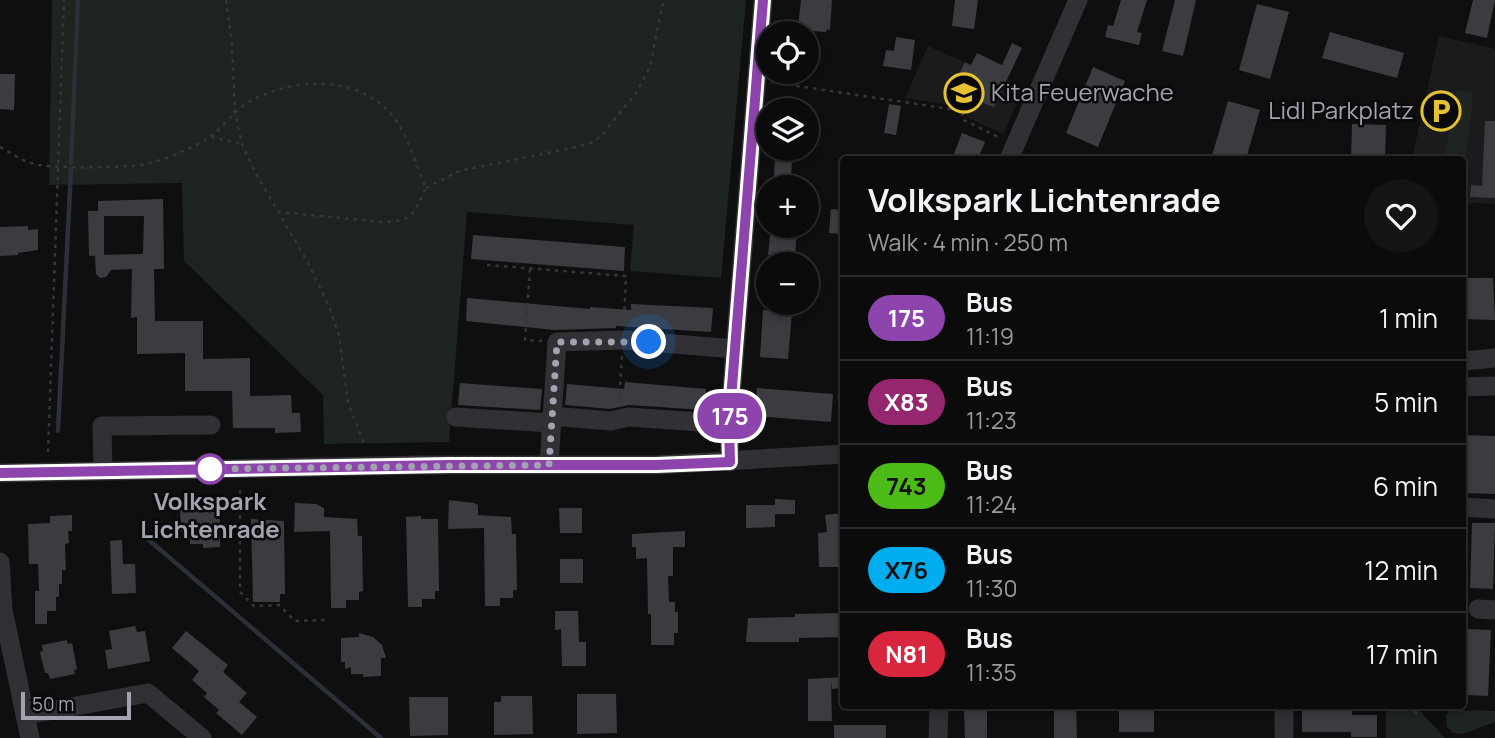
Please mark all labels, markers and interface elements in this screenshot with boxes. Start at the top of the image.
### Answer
map controls [756,21,819,315]
button: locate [756,21,819,84]
school or university icon: Kita Feuerwache [943,72,985,114]
place label: Kita Feuerwache [991,75,1174,108]
parking icon: Lidl Parkplatz [1420,90,1462,132]
place label: Lidl Parkplatz [1268,93,1414,126]
button: layers [756,98,819,161]
button: + [756,175,819,238]
text: Volkspark Lichtenrade [868,177,1221,222]
button: heart [1364,179,1438,253]
text: Walk · 4 min · 250 m [868,226,1068,258]
button: − [756,252,819,315]
text: Bus [966,284,1013,320]
text: 1 min [1379,300,1438,336]
text: 175 [888,301,925,334]
text: 11:19 [966,320,1014,352]
your location [631,324,666,359]
text: Bus [966,368,1013,404]
text: 5 min [1374,384,1438,420]
text: X83 [884,385,929,418]
line badge: 175 [690,393,770,439]
text: 175 [711,399,749,432]
text: 11:23 [966,404,1017,436]
text: Bus [966,452,1013,488]
marker: Volkspark Lichtenrade [195,454,225,484]
text: 6 min [1373,468,1438,504]
text: 743 [886,469,927,502]
place label: Volkspark Lichtenrade [140,484,280,545]
text: 11:24 [966,488,1017,520]
text: Bus [966,536,1013,572]
text: 12 min [1364,552,1438,588]
text: X76 [885,553,928,586]
text: 11:30 [966,572,1018,604]
text: Bus [966,620,1013,656]
text: 17 min [1366,636,1438,672]
text: N81 [885,637,928,670]
text: 11:35 [966,656,1017,688]
scale bar [21,689,131,721]
text: 50 m [32,691,74,717]

